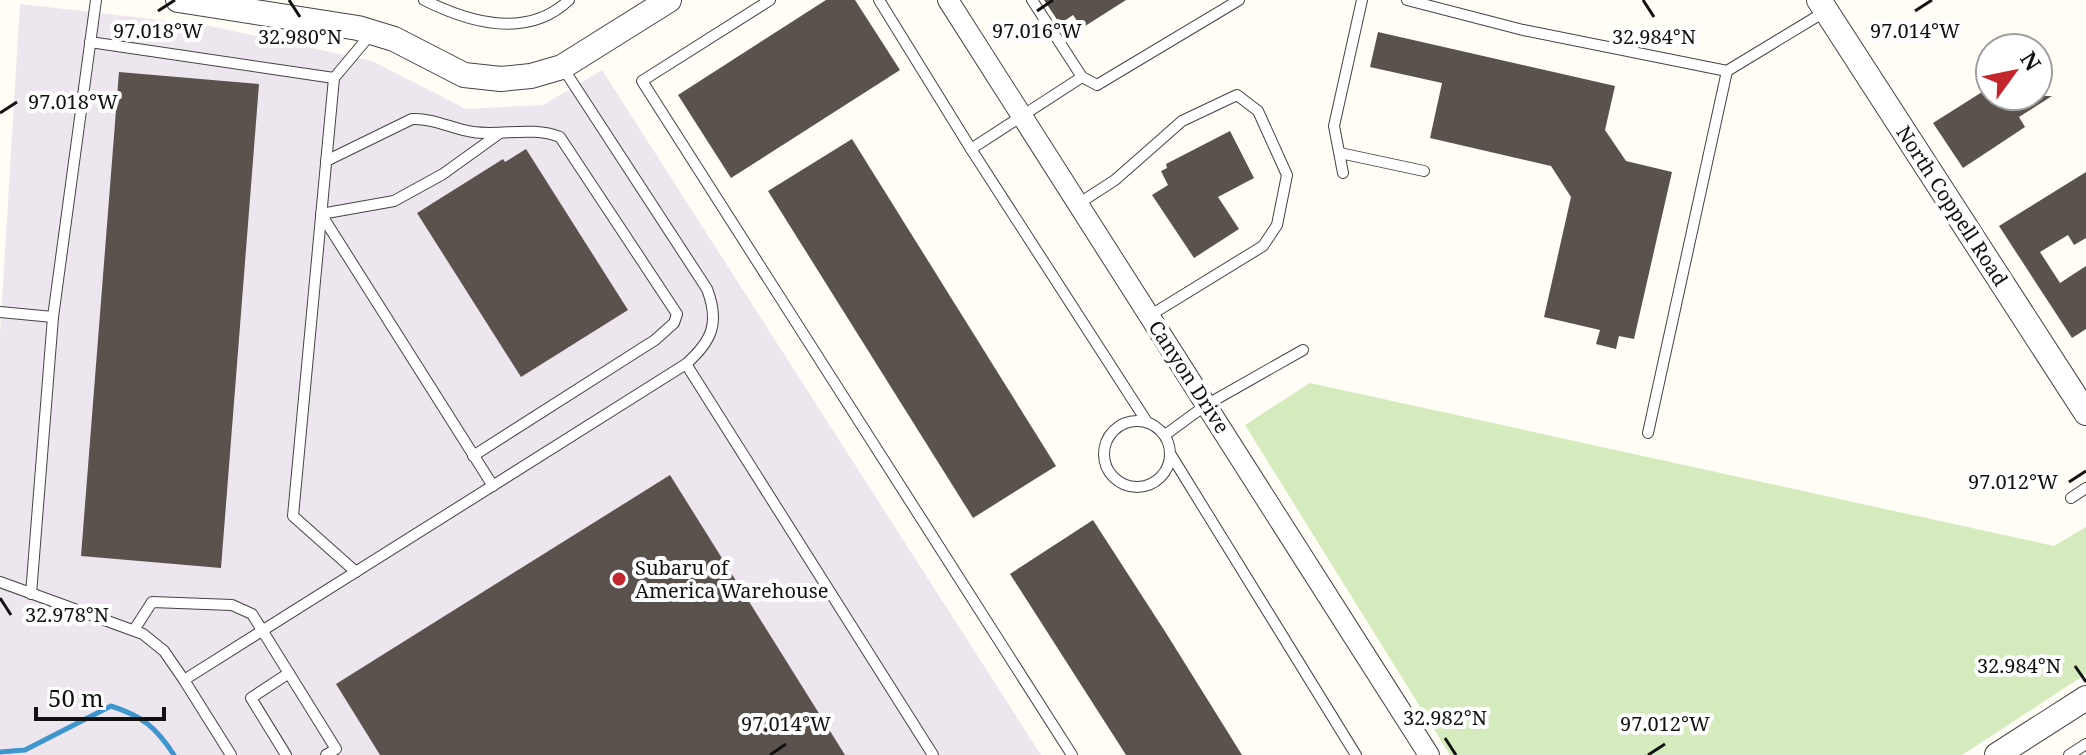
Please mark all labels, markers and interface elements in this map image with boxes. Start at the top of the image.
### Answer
text: 97.018°W [113,17,203,44]
text: 97.016°W [992,17,1082,44]
text: 97.014°W [1870,17,1960,44]
text: 32.980°N [258,23,342,50]
text: 32.984°N [1612,23,1696,50]
north arrow [1974,32,2054,112]
text: N [2014,45,2049,76]
text: 97.018°W [28,88,118,115]
street label: North Coppell Road [1890,120,2014,291]
street label: Canyon Drive [1143,315,1236,438]
text: 97.012°W [1968,468,2058,495]
place label: Subaru of America Warehouse [635,554,828,604]
marker: Subaru of America Warehouse [610,570,628,588]
text: 32.978°N [25,601,109,628]
text: 32.984°N [1977,652,2061,679]
scale bar [36,671,164,721]
text: 50 m [48,681,104,714]
text: 32.982°N [1403,704,1487,731]
text: 97.014°W [741,710,831,737]
text: 97.012°W [1620,710,1710,737]

